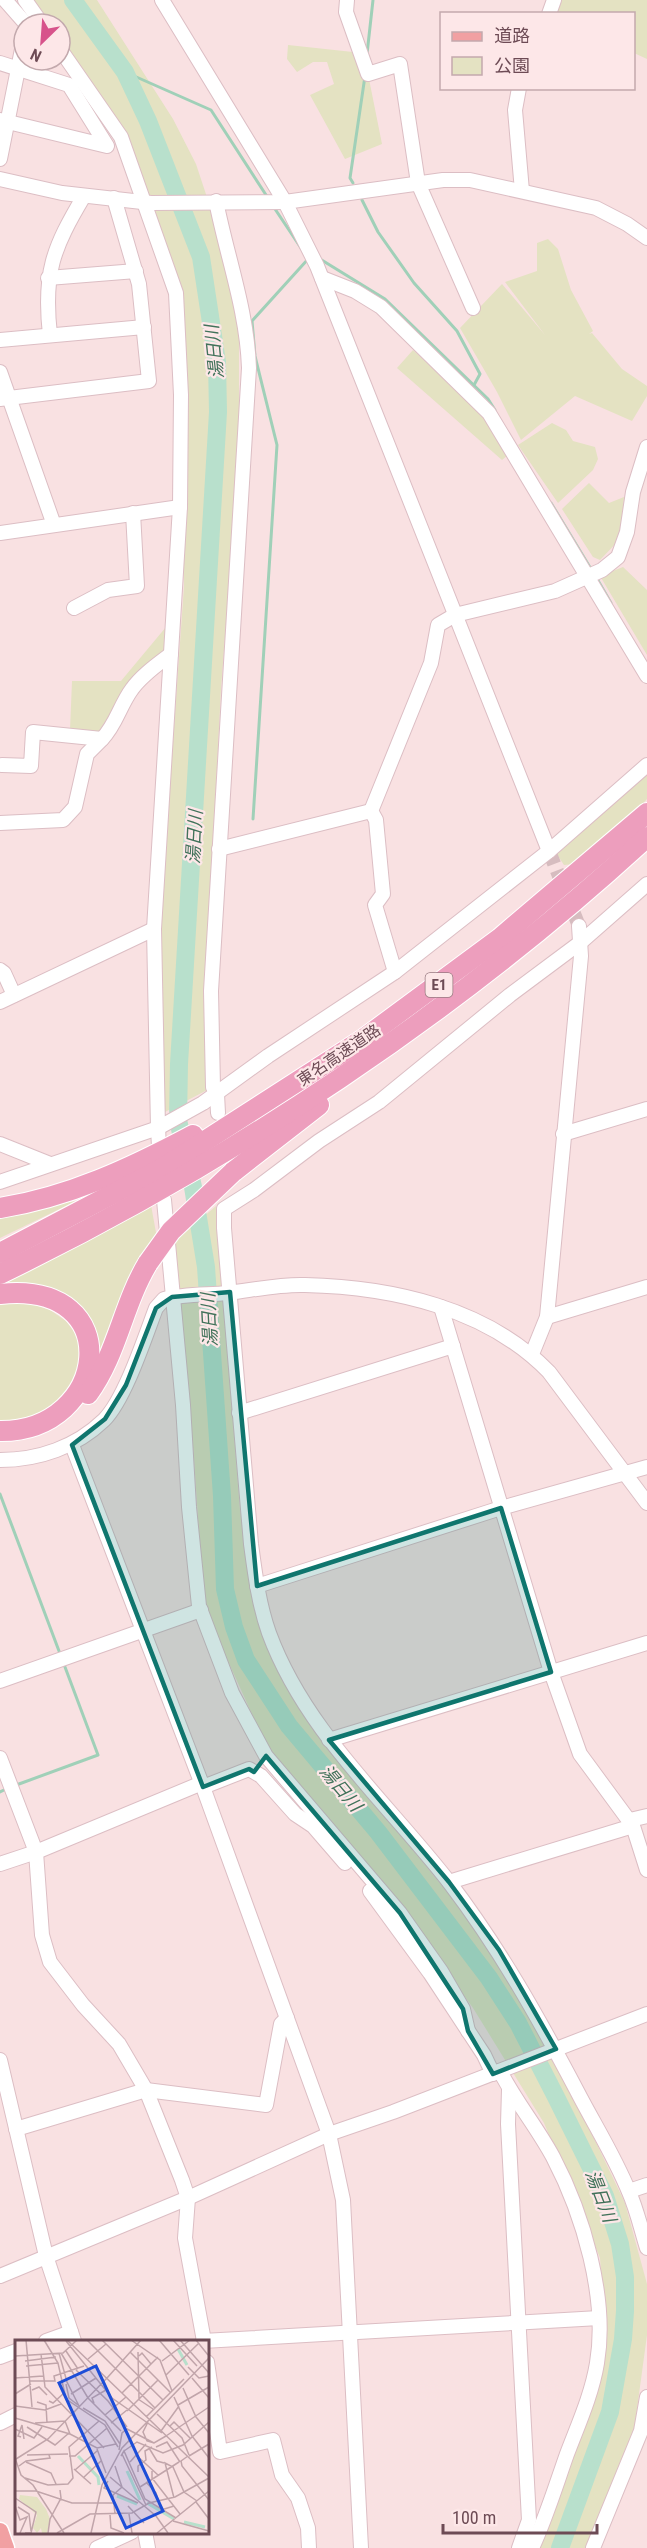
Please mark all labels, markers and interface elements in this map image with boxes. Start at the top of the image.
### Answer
north arrow [12,12,72,72]
legend [440,12,635,90]
text: 道路 [494,25,530,46]
text: N [27,44,44,66]
text: 公園 [494,55,530,76]
water label: 湯日川 [201,322,227,380]
water label: 湯日川 [182,807,206,865]
road number: E1 [426,973,452,997]
street label: 東名高速道路 [294,1020,384,1090]
water label: 湯日川 [197,1290,221,1348]
water label: 湯日川 [316,1761,368,1817]
water label: 湯日川 [582,2167,621,2227]
inset map [15,2340,208,2533]
scale bar [443,2497,598,2535]
text: 100 m [452,2507,496,2528]

